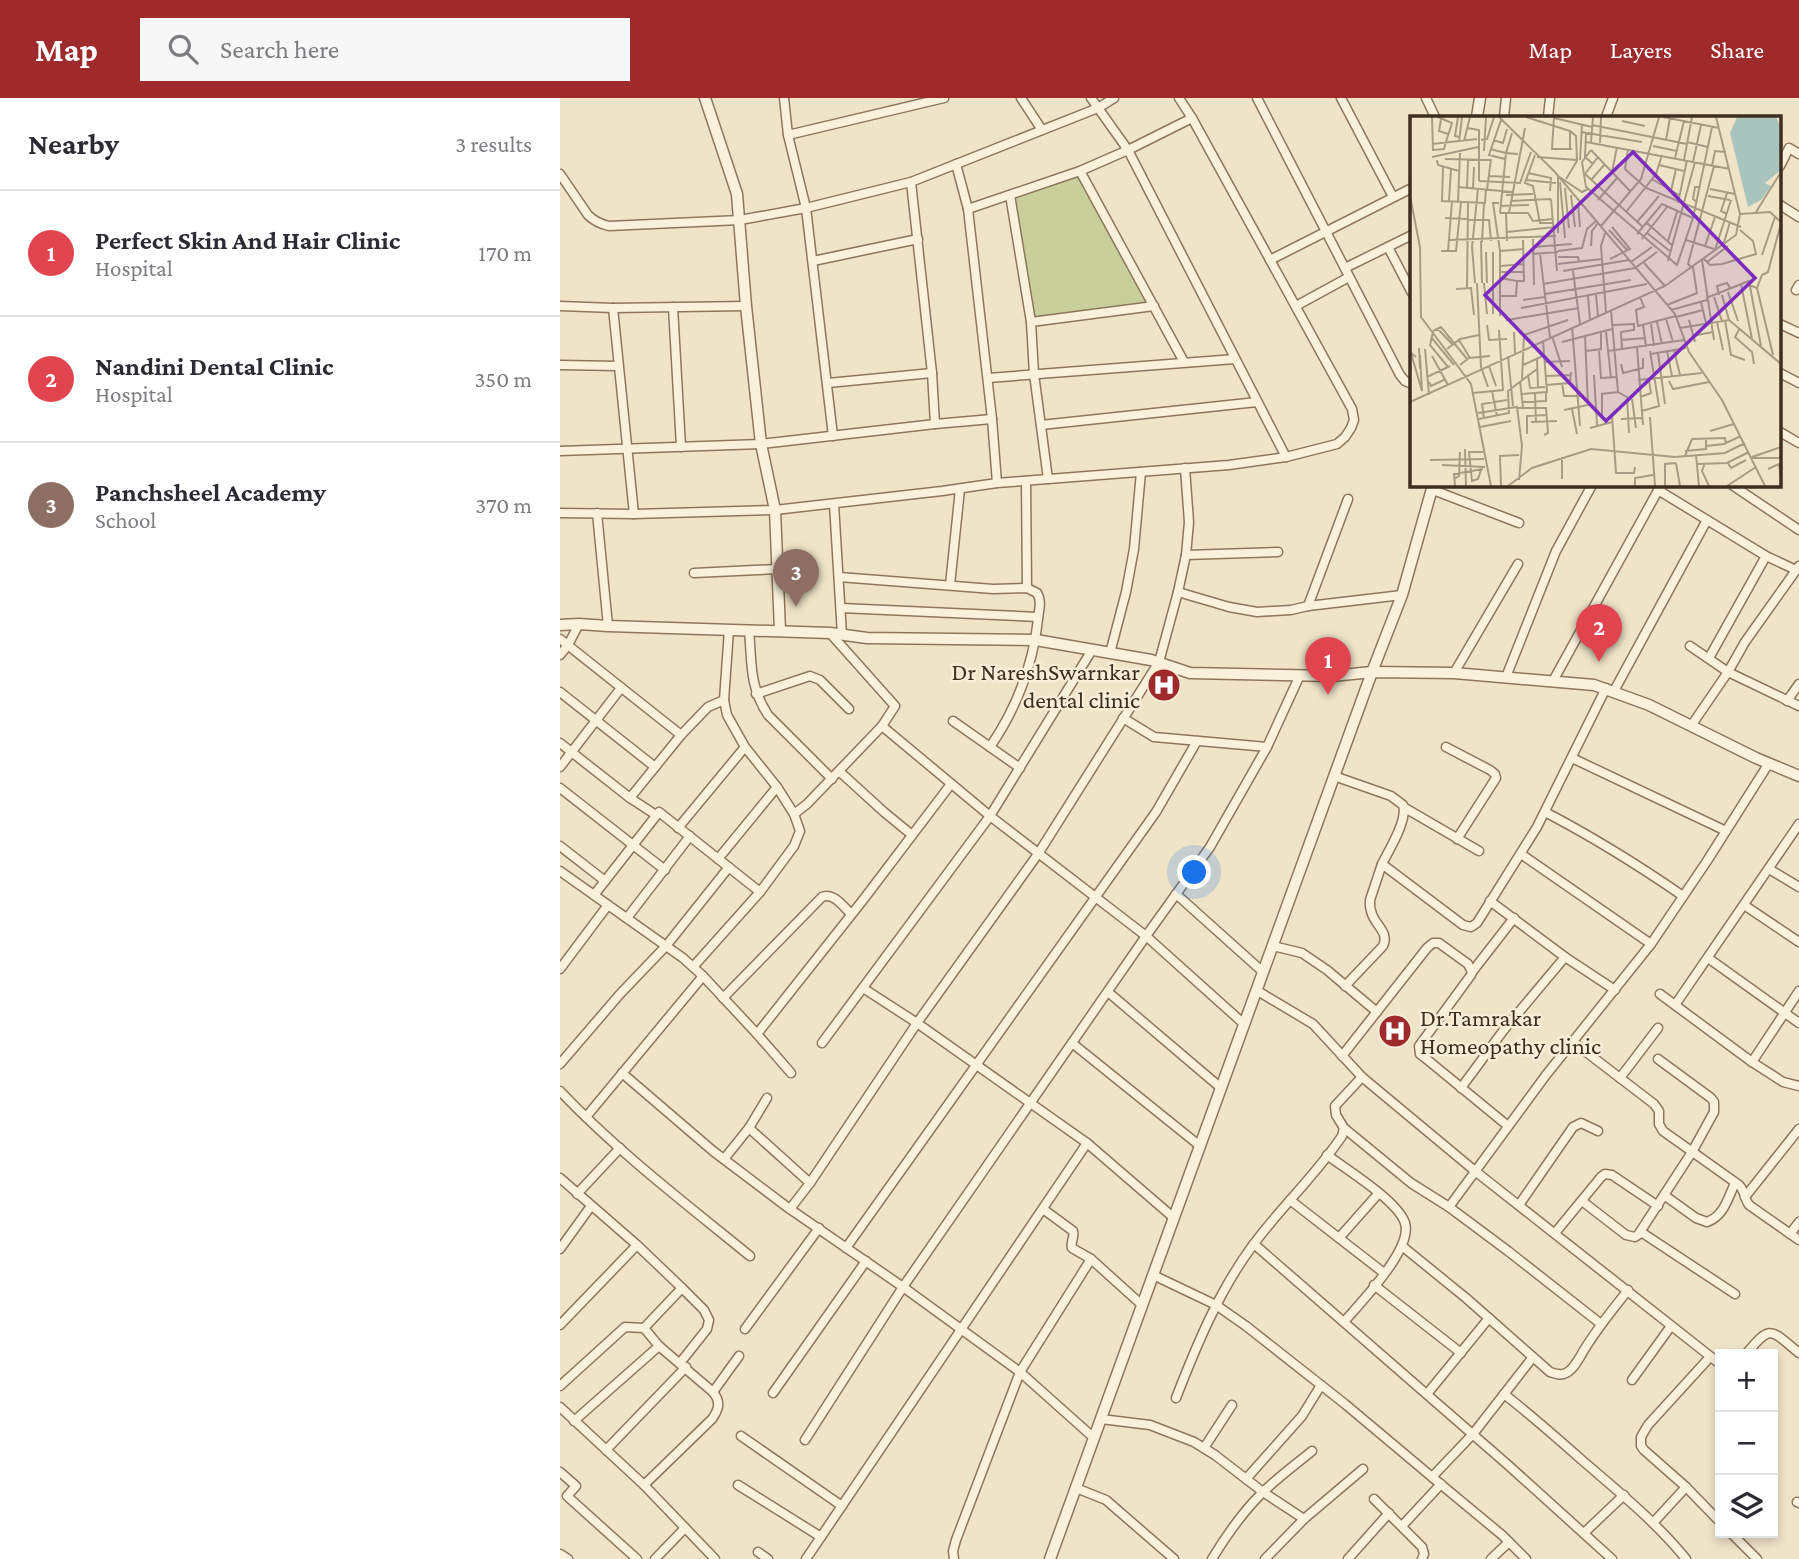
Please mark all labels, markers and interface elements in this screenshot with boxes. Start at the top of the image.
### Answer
search box [140,18,630,81]
icon: search [164,30,202,68]
text: Map [35,31,98,68]
text: Search here [220,35,339,64]
text: Map [1528,36,1572,63]
text: Layers [1610,36,1672,63]
text: Share [1710,36,1764,63]
inset map [1410,116,1782,486]
text: Nearby [28,127,119,160]
text: 3 results [455,131,532,157]
text: Perfect Skin And Hair Clinic [95,226,400,255]
text: 1 [47,240,55,266]
text: 170 m [478,240,532,266]
text: Hospital [95,255,173,281]
text: Nandini Dental Clinic [95,352,334,381]
text: 2 [45,366,57,392]
text: 350 m [474,366,532,392]
text: Hospital [95,381,173,407]
text: Panchsheel Academy [95,478,326,507]
text: 3 [45,492,57,518]
text: 370 m [475,492,532,518]
text: School [95,507,156,533]
pin: 3 [773,549,819,607]
pin: 2 [1576,604,1622,662]
pin: 1 [1305,637,1351,695]
place label: Dr NareshSwarnkar dental clinic [951,658,1140,713]
hospital icon: Dr NareshSwarnkar dental clinic [1145,666,1183,704]
your location [1177,855,1211,889]
place label: Dr.Tamrakar Homeopathy clinic [1420,1004,1601,1059]
hospital icon: Dr.Tamrakar Homeopathy clinic [1376,1012,1414,1050]
map controls [1715,1349,1778,1538]
button: + [1715,1349,1778,1412]
button: − [1715,1412,1778,1475]
button: layers [1715,1475,1778,1538]

